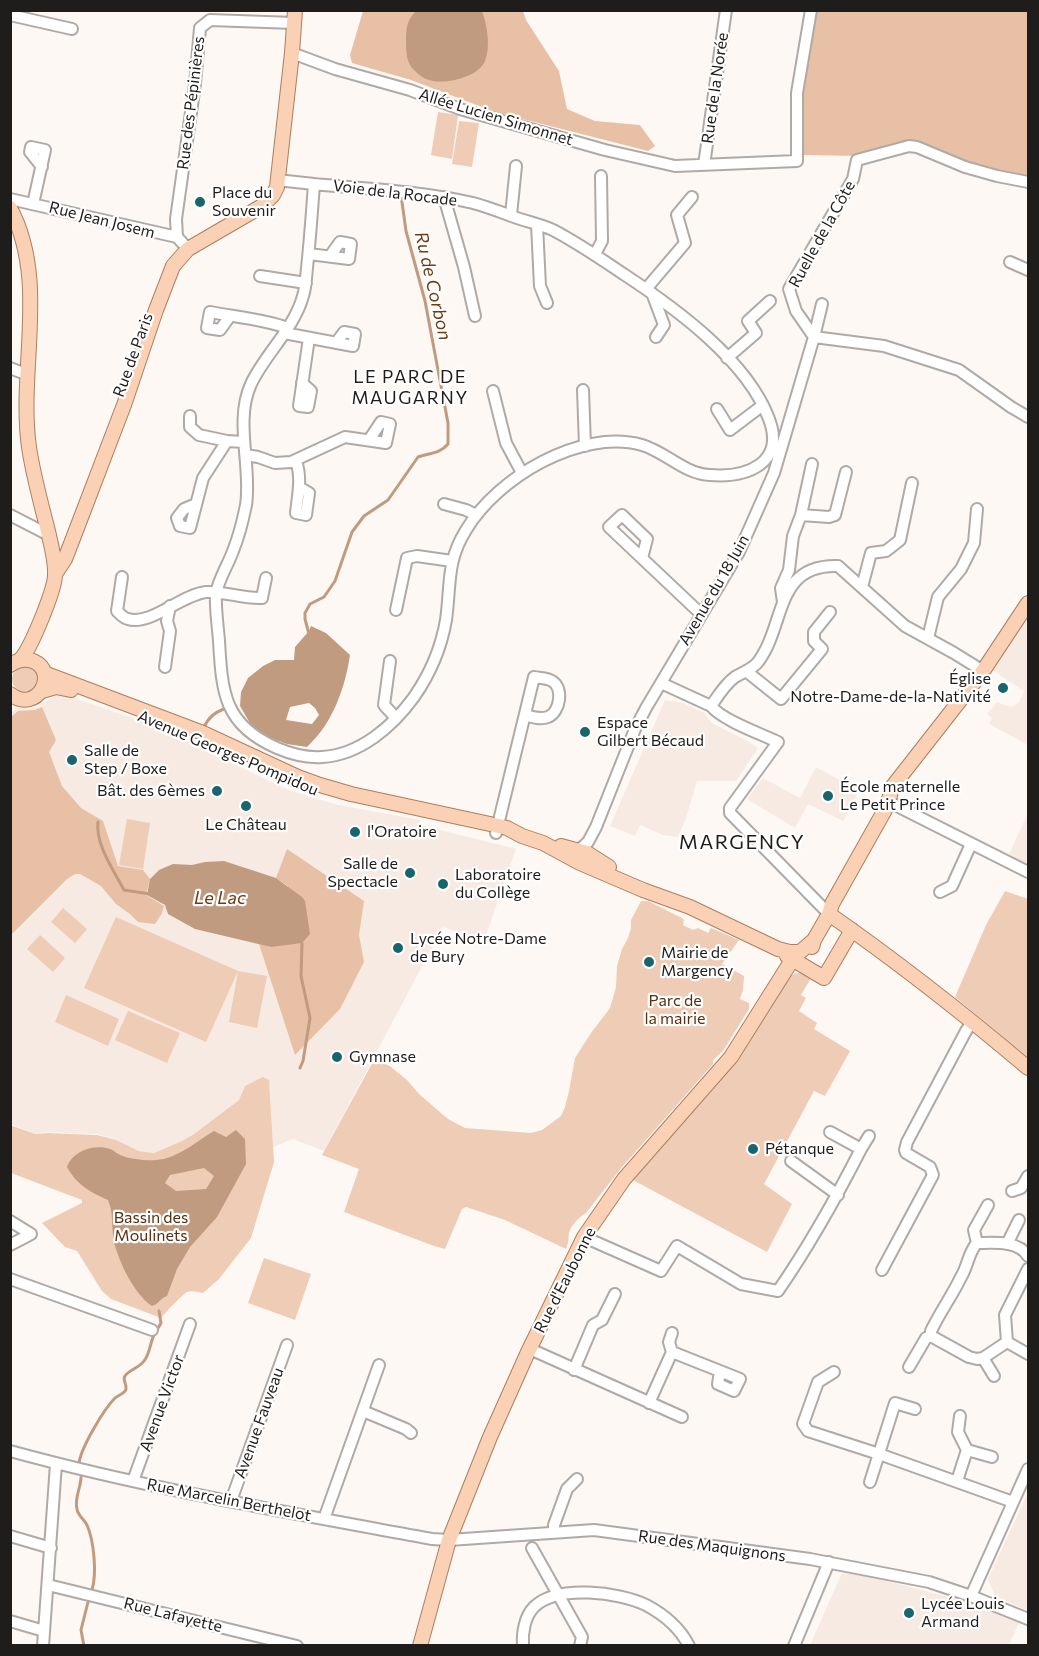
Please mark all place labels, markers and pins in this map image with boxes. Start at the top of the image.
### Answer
place label: Place du Souvenir [212,183,276,221]
marker: Place du Souvenir [193,195,207,209]
place label: Église Notre-Dame-de-la-Nativité [790,669,991,707]
marker: Église Notre-Dame-de-la-Nativité [996,681,1010,695]
place label: Espace Gilbert Bécaud [597,713,704,751]
marker: Espace Gilbert Bécaud [578,725,592,739]
place label: Salle de Step / Boxe [84,741,167,779]
marker: Salle de Step / Boxe [65,753,79,767]
place label: École maternelle Le Petit Prince [840,777,960,815]
place label: Bât. des 6èmes [97,781,205,801]
marker: Bât. des 6èmes [210,784,224,798]
marker: École maternelle Le Petit Prince [821,789,835,803]
marker: Le Château [239,799,253,813]
place label: Le Château [205,815,287,835]
place label: l'Oratoire [367,822,437,842]
marker: l'Oratoire [348,825,362,839]
place label: Salle de Spectacle [327,854,398,892]
place label: Laboratoire du Collège [455,865,541,903]
marker: Salle de Spectacle [403,866,417,880]
marker: Laboratoire du Collège [436,877,450,891]
place label: Lycée Notre-Dame de Bury [410,929,546,967]
marker: Lycée Notre-Dame de Bury [391,941,405,955]
place label: Mairie de Margency [661,943,733,981]
marker: Mairie de Margency [642,955,656,969]
place label: Gymnase [349,1047,416,1067]
marker: Gymnase [330,1050,344,1064]
place label: Pétanque [765,1139,834,1159]
marker: Pétanque [746,1142,760,1156]
place label: Lycée Louis Armand [921,1594,1005,1632]
marker: Lycée Louis Armand [902,1606,916,1620]

